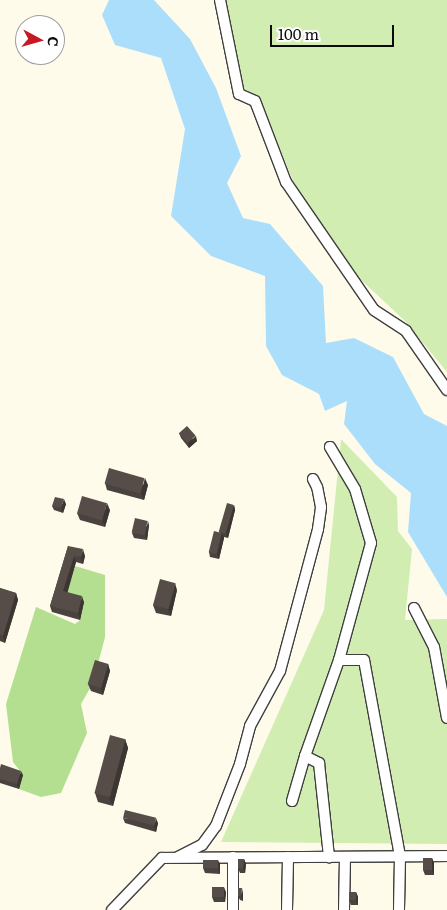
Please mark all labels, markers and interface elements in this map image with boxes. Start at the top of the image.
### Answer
north arrow [15,15,65,65]
scale bar [272,15,396,47]
text: 100 m [278,22,319,45]
text: С [43,35,64,47]

